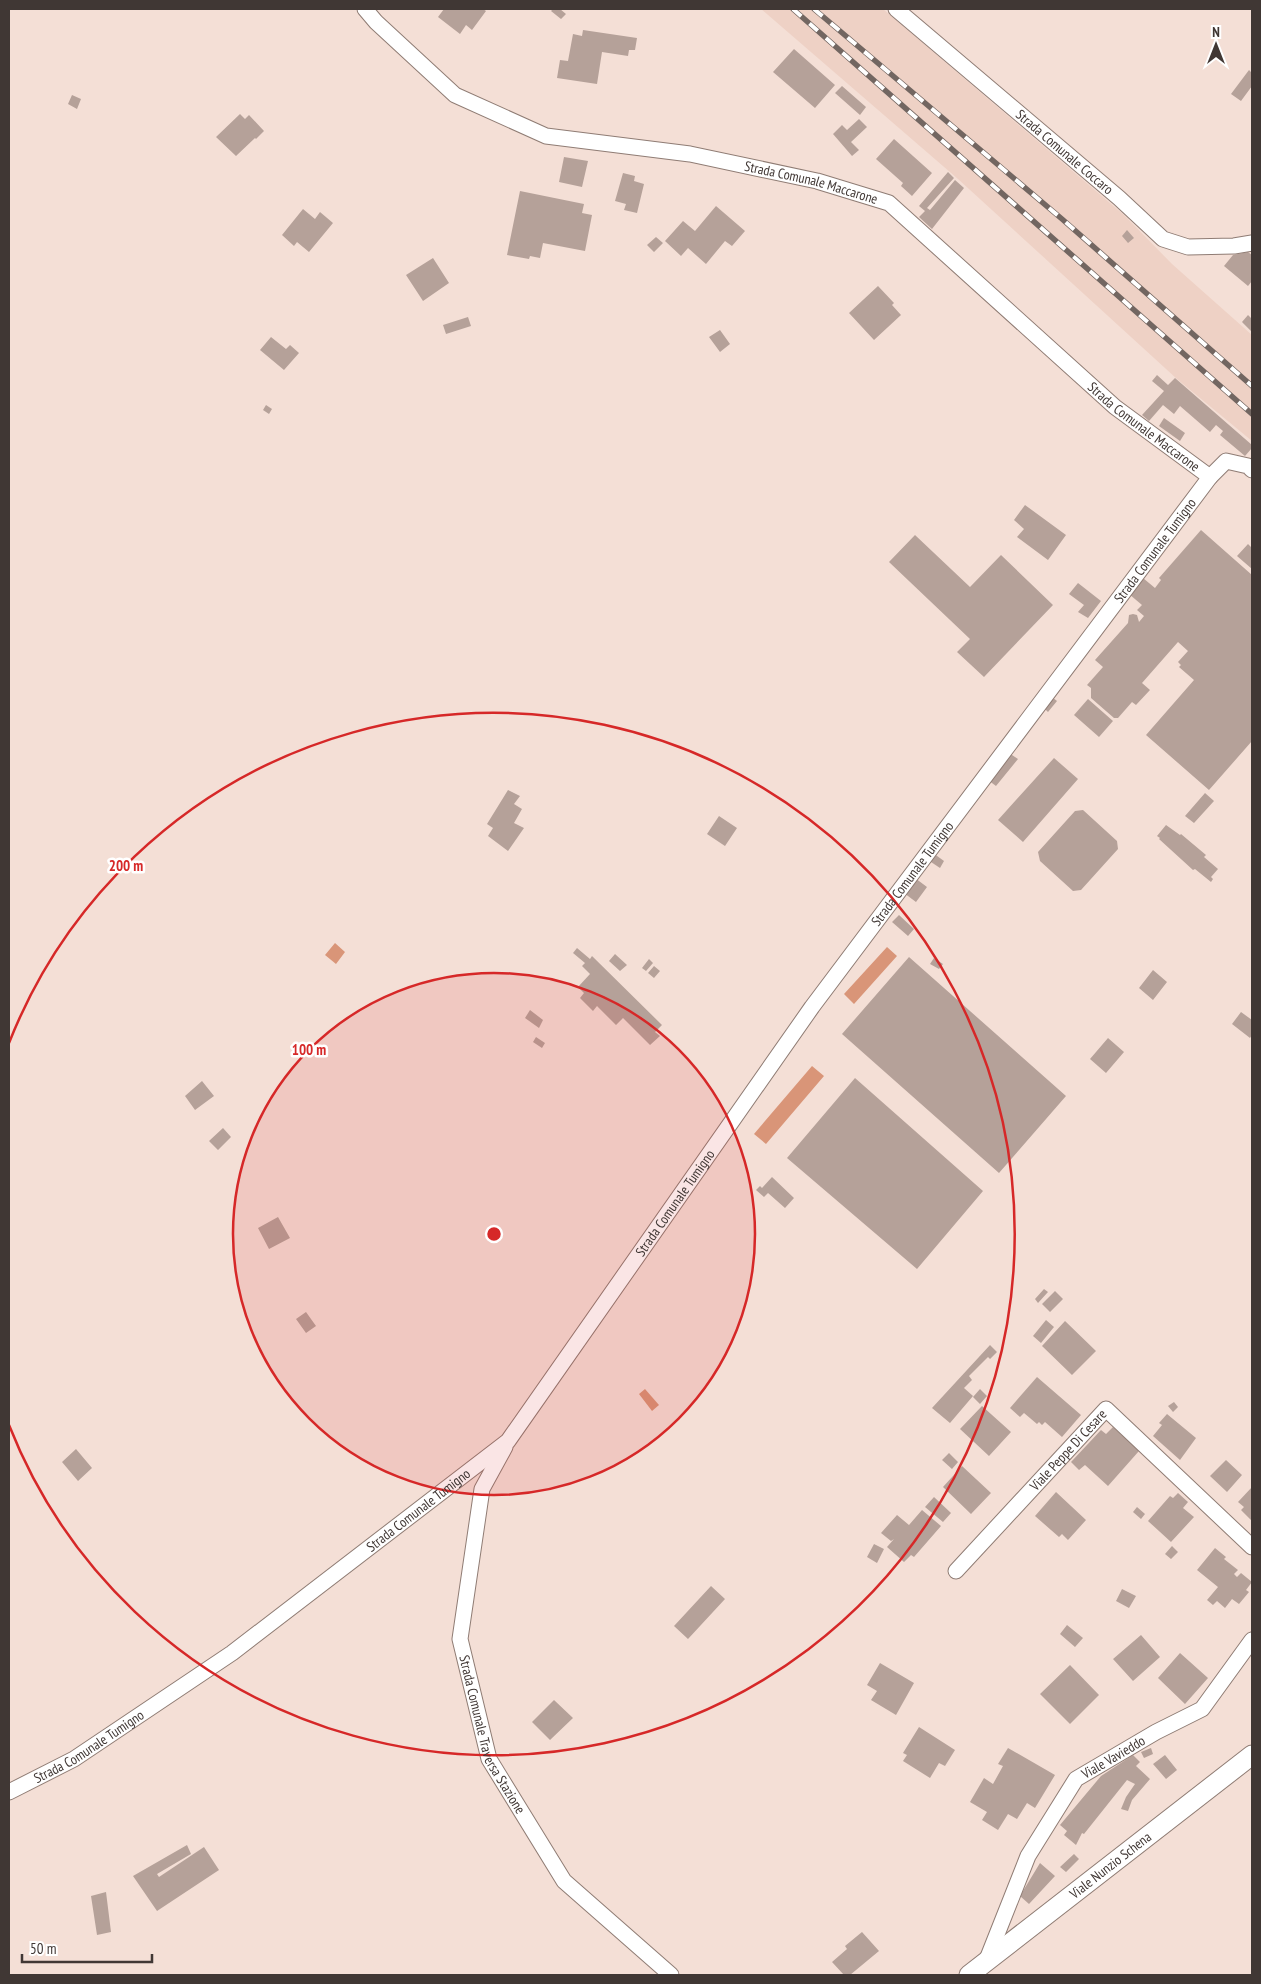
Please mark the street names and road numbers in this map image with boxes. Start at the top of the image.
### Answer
street label: Strada Comunale Coccaro [1012,105,1117,198]
street label: Strada Comunale Maccarone [743,157,880,208]
street label: Strada Comunale Maccarone [1084,378,1204,476]
street label: Strada Comunale Tumigno [1110,495,1200,606]
street label: Strada Comunale Tumigno [867,818,957,929]
street label: Strada Comunale Tumigno [631,1146,718,1260]
street label: Viale Peppe Di Cesare [1025,1405,1111,1495]
street label: Strada Comunale Tumigno [363,1464,474,1556]
street label: Strada Comunale Traversa Stazione [455,1653,530,1817]
street label: Strada Comunale Tumigno [31,1706,147,1787]
street label: Viale Vavieddo [1077,1731,1148,1783]
street label: Viale Nunzio Schena [1065,1828,1155,1903]

